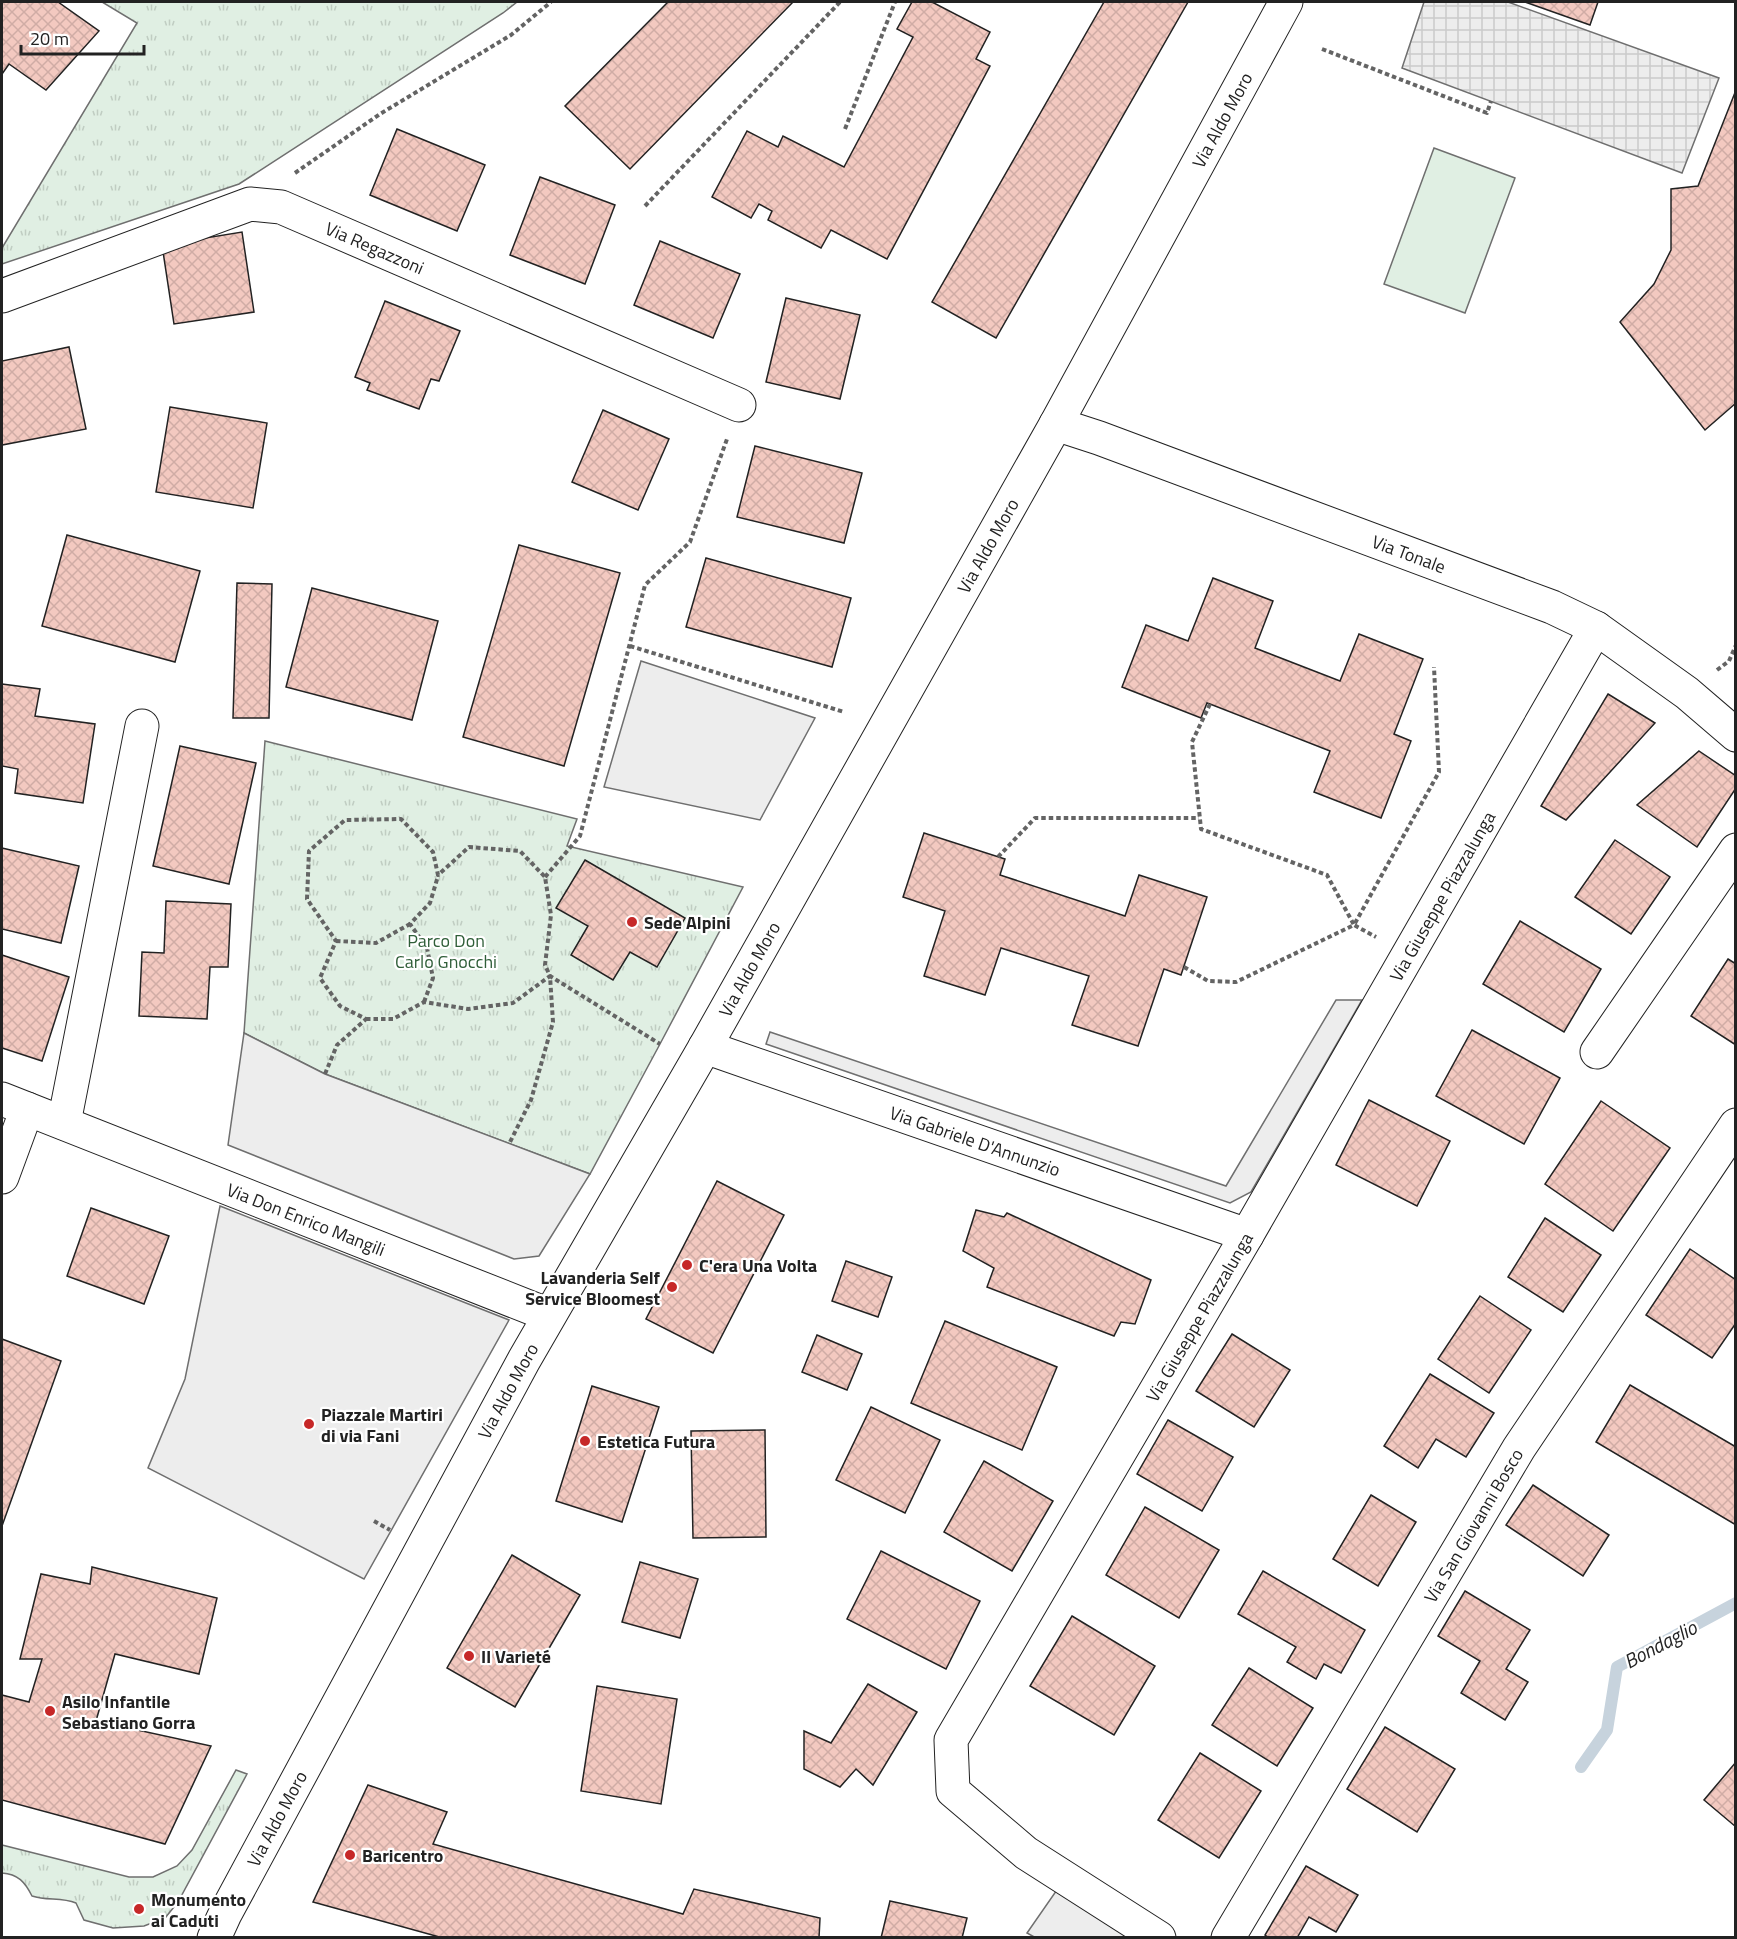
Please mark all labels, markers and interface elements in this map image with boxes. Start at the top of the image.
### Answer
scale bar [21,18,144,56]
text: 20 m [30,25,69,52]
street label: Via Aldo Moro [1185,67,1259,173]
street label: Via Regazzoni [321,214,429,281]
street label: Via Aldo Moro [950,493,1025,598]
street label: Via Tonale [1368,528,1450,580]
street label: Via Giuseppe Piazzalunga [1382,806,1502,986]
place label: Sede Alpini [644,909,731,936]
marker: Sede Alpini [625,915,639,929]
street label: Via Aldo Moro [711,916,787,1022]
park label: Parco Don Carlo Gnocchi [395,927,497,975]
street label: Via Gabriele D'Annunzio [886,1099,1064,1183]
street label: Via Don Enrico Mangili [223,1176,389,1263]
street label: Via Giuseppe Piazzalunga [1139,1227,1259,1407]
place label: C'era Una Volta [699,1252,817,1279]
marker: C'era Una Volta [680,1258,694,1272]
place label: Lavanderia Self Service Bloomest [525,1264,661,1312]
marker: Lavanderia Self Service Bloomest [665,1280,679,1294]
street label: Via Aldo Moro [470,1338,545,1444]
place label: Piazzale Martiri di via Fani [321,1401,443,1449]
marker: Piazzale Martiri di via Fani [302,1417,316,1431]
place label: Estetica Futura [597,1428,715,1455]
marker: Estetica Futura [578,1434,592,1448]
street label: Via San Giovanni Bosco [1417,1443,1529,1608]
water label: Bondaglio [1618,1611,1703,1676]
place label: Il Varieté [481,1643,551,1670]
marker: Il Varieté [462,1649,476,1663]
place label: Asilo Infantile Sebastiano Gorra [62,1688,196,1736]
marker: Asilo Infantile Sebastiano Gorra [43,1704,57,1718]
street label: Via Aldo Moro [240,1766,314,1871]
place label: Baricentro [362,1842,443,1869]
marker: Baricentro [343,1848,357,1862]
place label: Monumento ai Caduti [151,1886,246,1934]
marker: Monumento ai Caduti [132,1902,146,1916]

